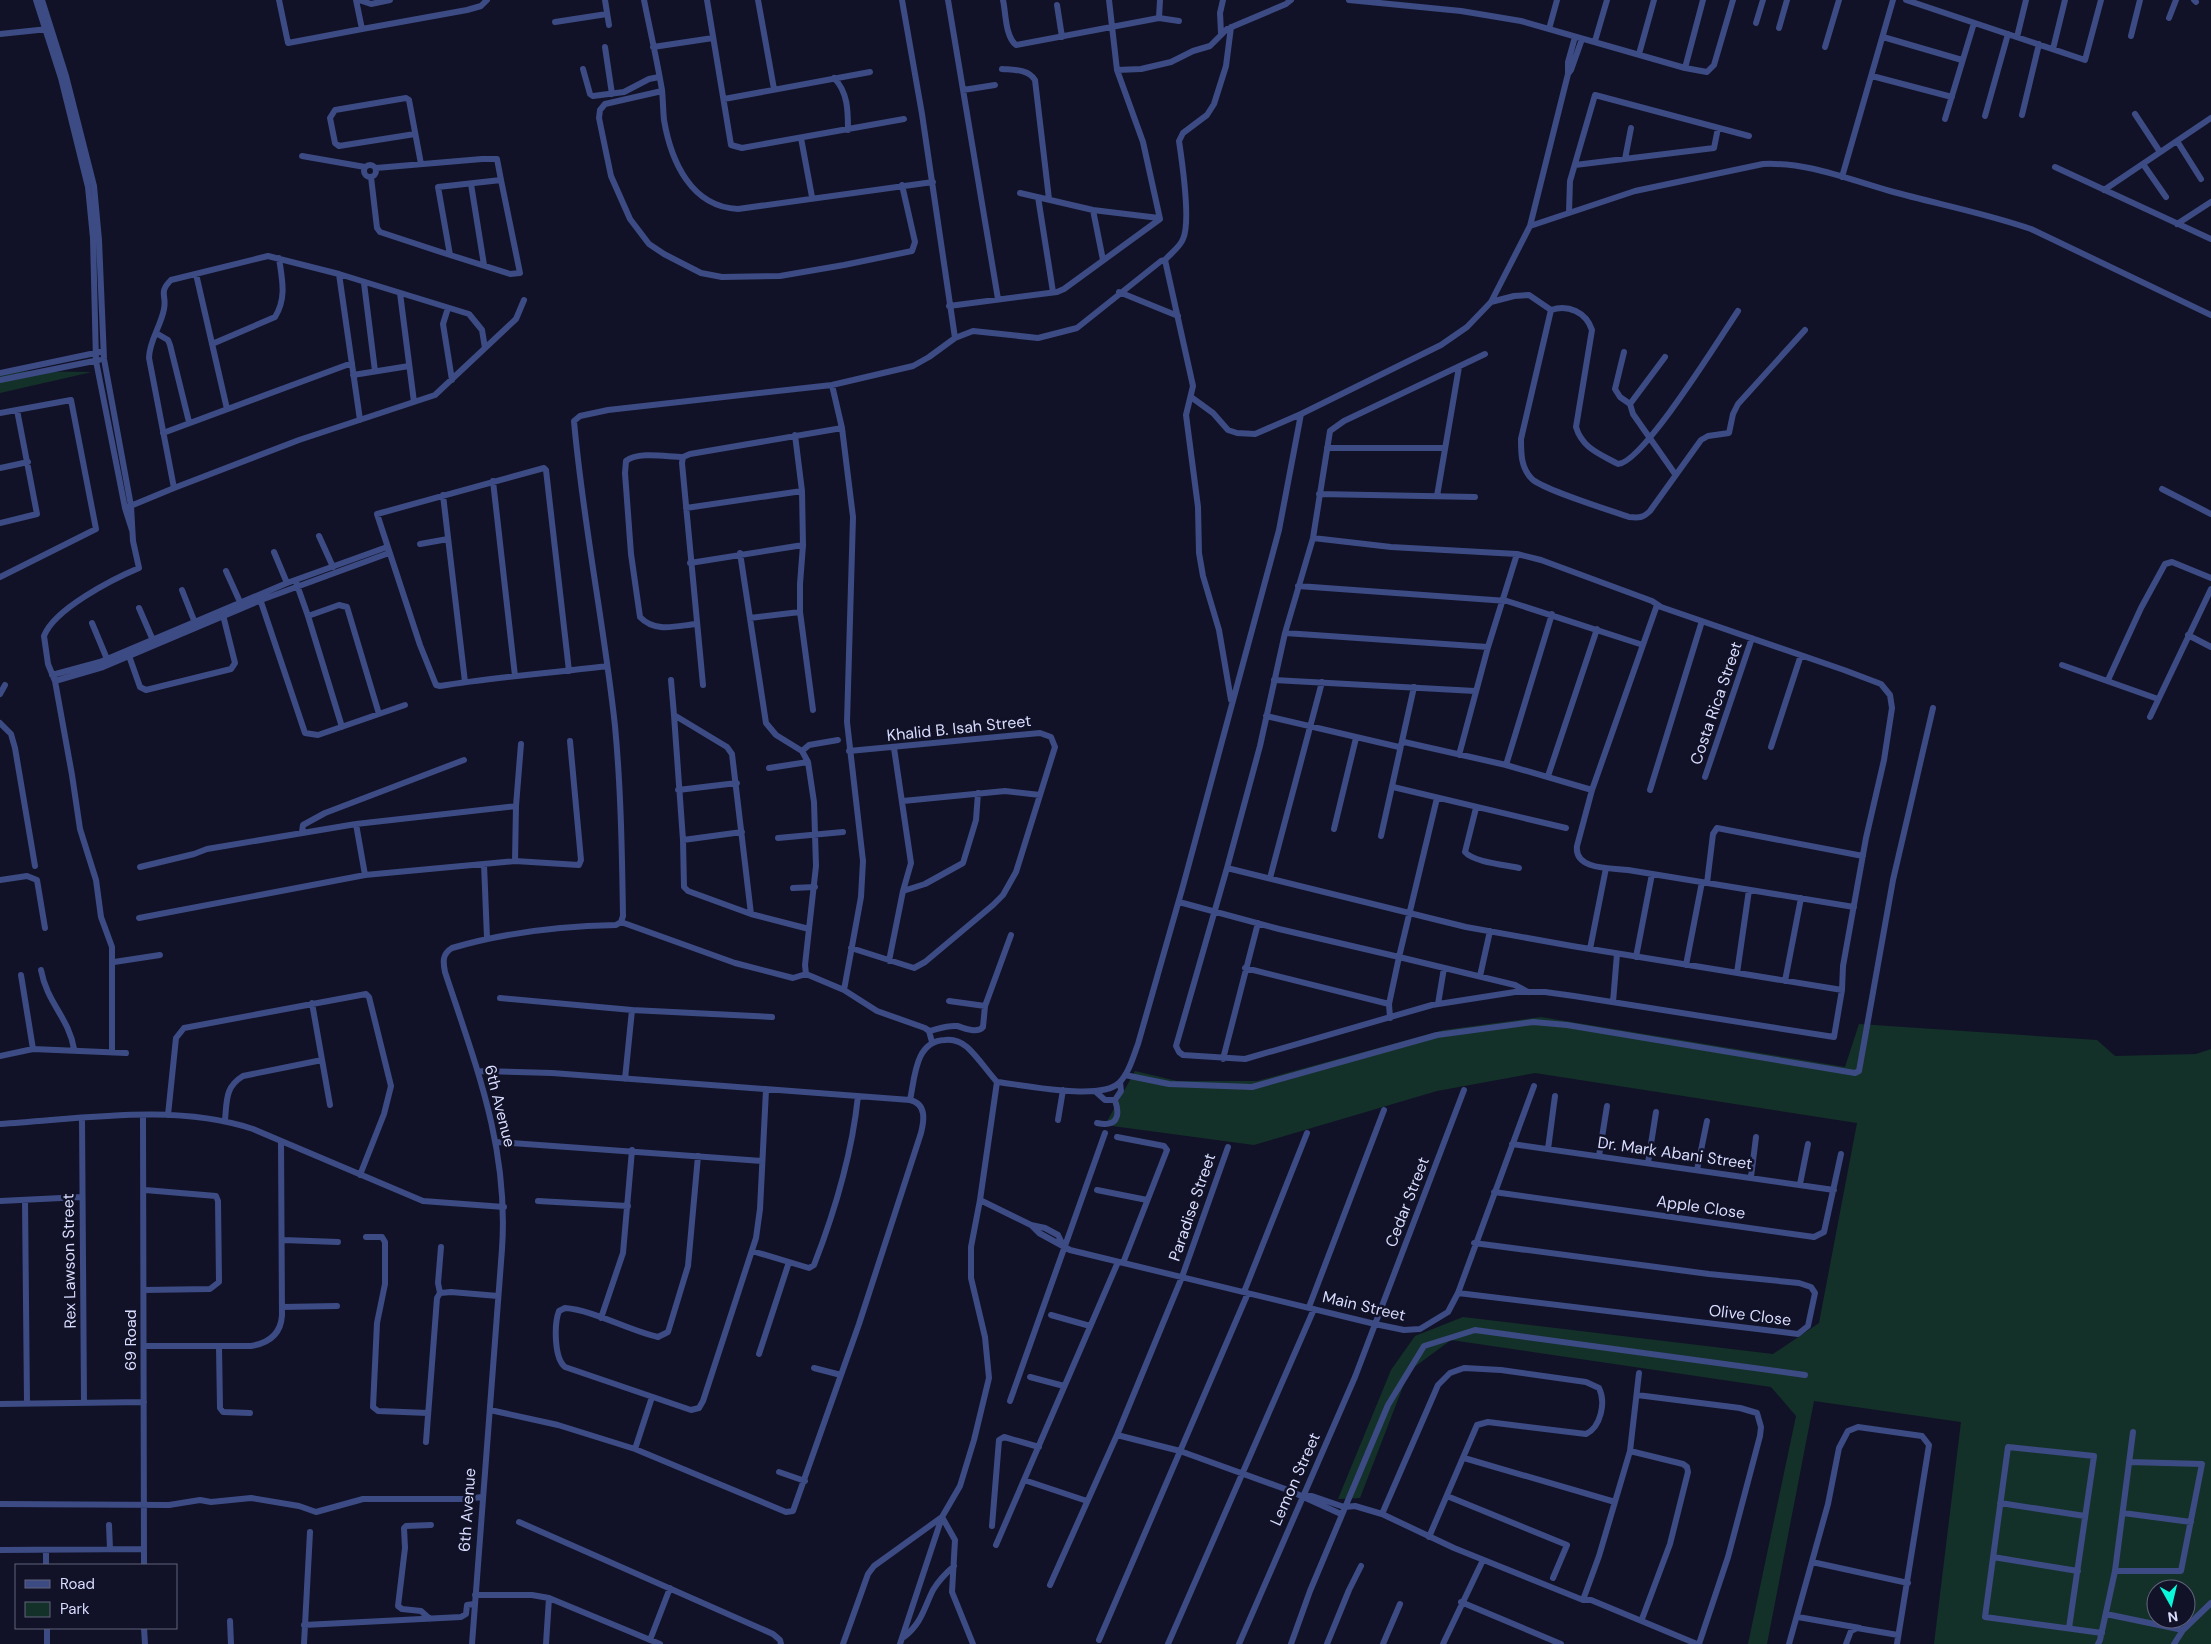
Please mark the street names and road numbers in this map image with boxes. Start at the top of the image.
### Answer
street label: Costa Rica Street [1685,639,1747,767]
street label: Khalid B. Isah Street [886,710,1032,746]
street label: 6th Avenue [480,1063,520,1149]
street label: Dr. Mark Abani Street [1596,1132,1754,1174]
street label: Paradise Street [1164,1150,1220,1264]
street label: Cedar Street [1380,1154,1434,1250]
street label: Apple Close [1655,1190,1747,1224]
street label: Rex Lawson Street [57,1193,81,1329]
street label: Main Street [1320,1286,1408,1326]
street label: Olive Close [1708,1300,1792,1330]
street label: 69 Road [120,1309,141,1371]
street label: Lemon Street [1265,1429,1325,1529]
street label: 6th Avenue [454,1467,480,1553]

